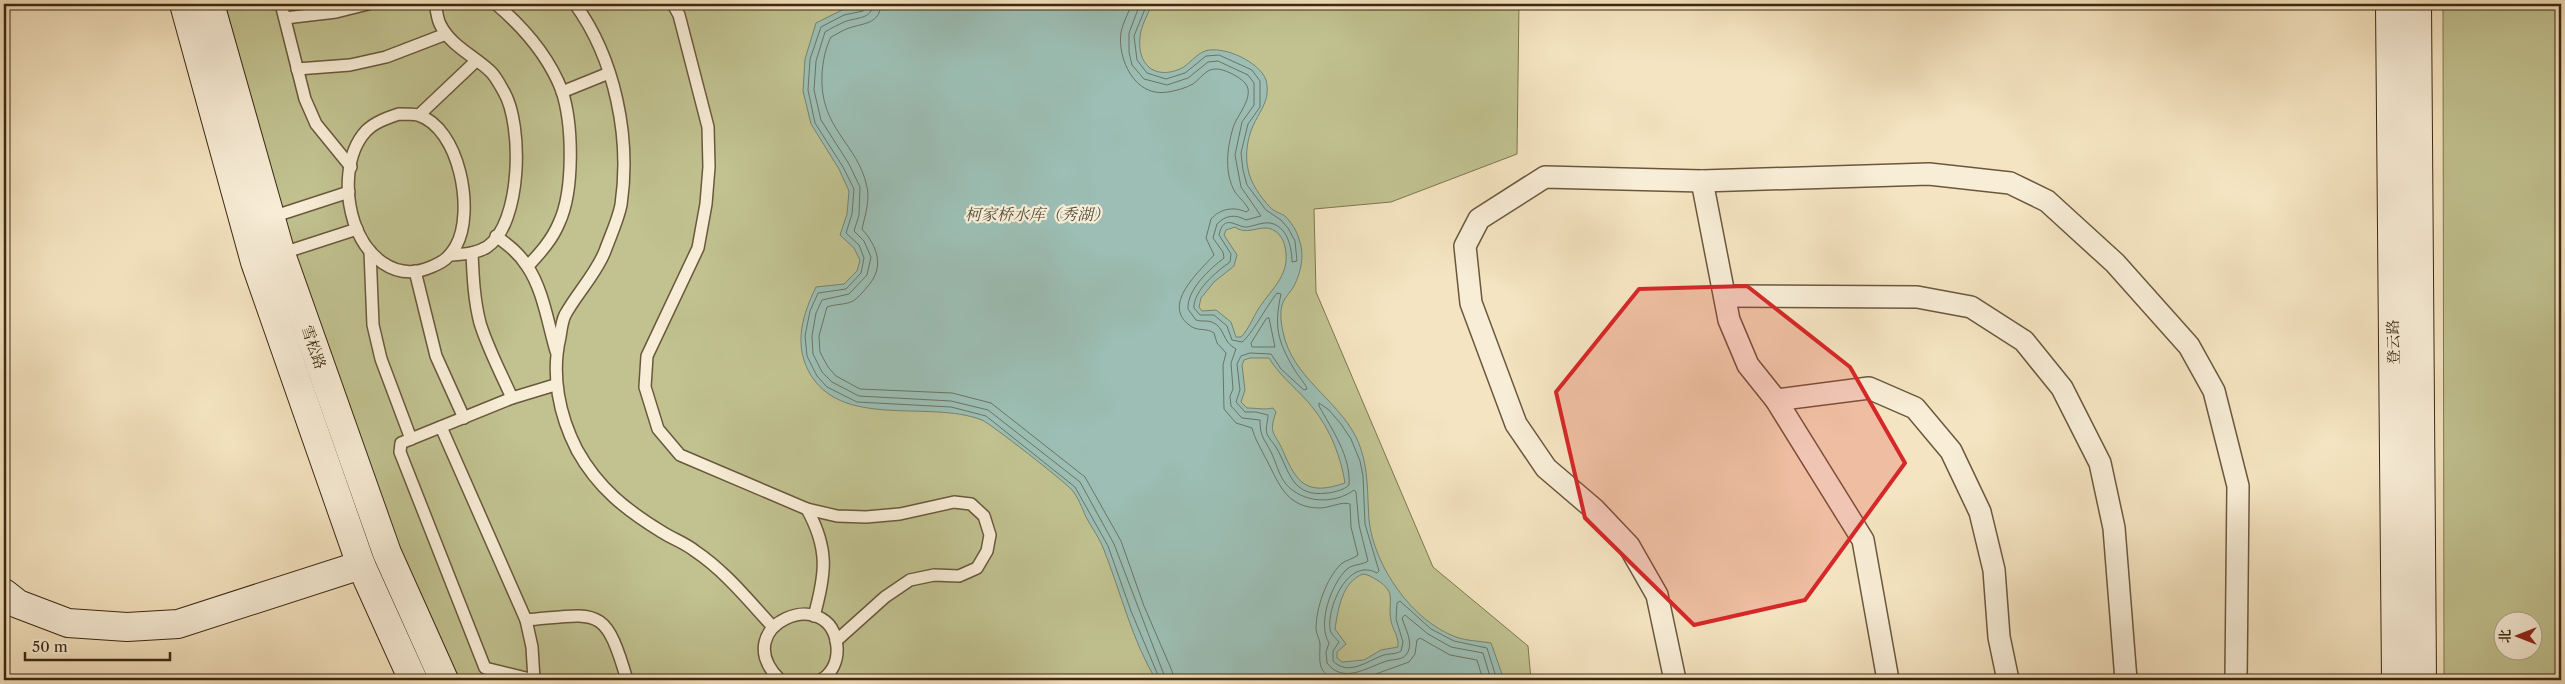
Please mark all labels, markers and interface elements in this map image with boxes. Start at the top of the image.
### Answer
water label: 柯家桥水库（秀湖） [965,204,1109,224]
street label: 登云路 [2383,319,2403,365]
street label: 雪松路 [298,323,330,371]
north arrow [2492,612,2542,662]
scale bar [25,629,170,661]
text: 北 [2496,629,2514,643]
text: 50 m [32,637,68,656]

